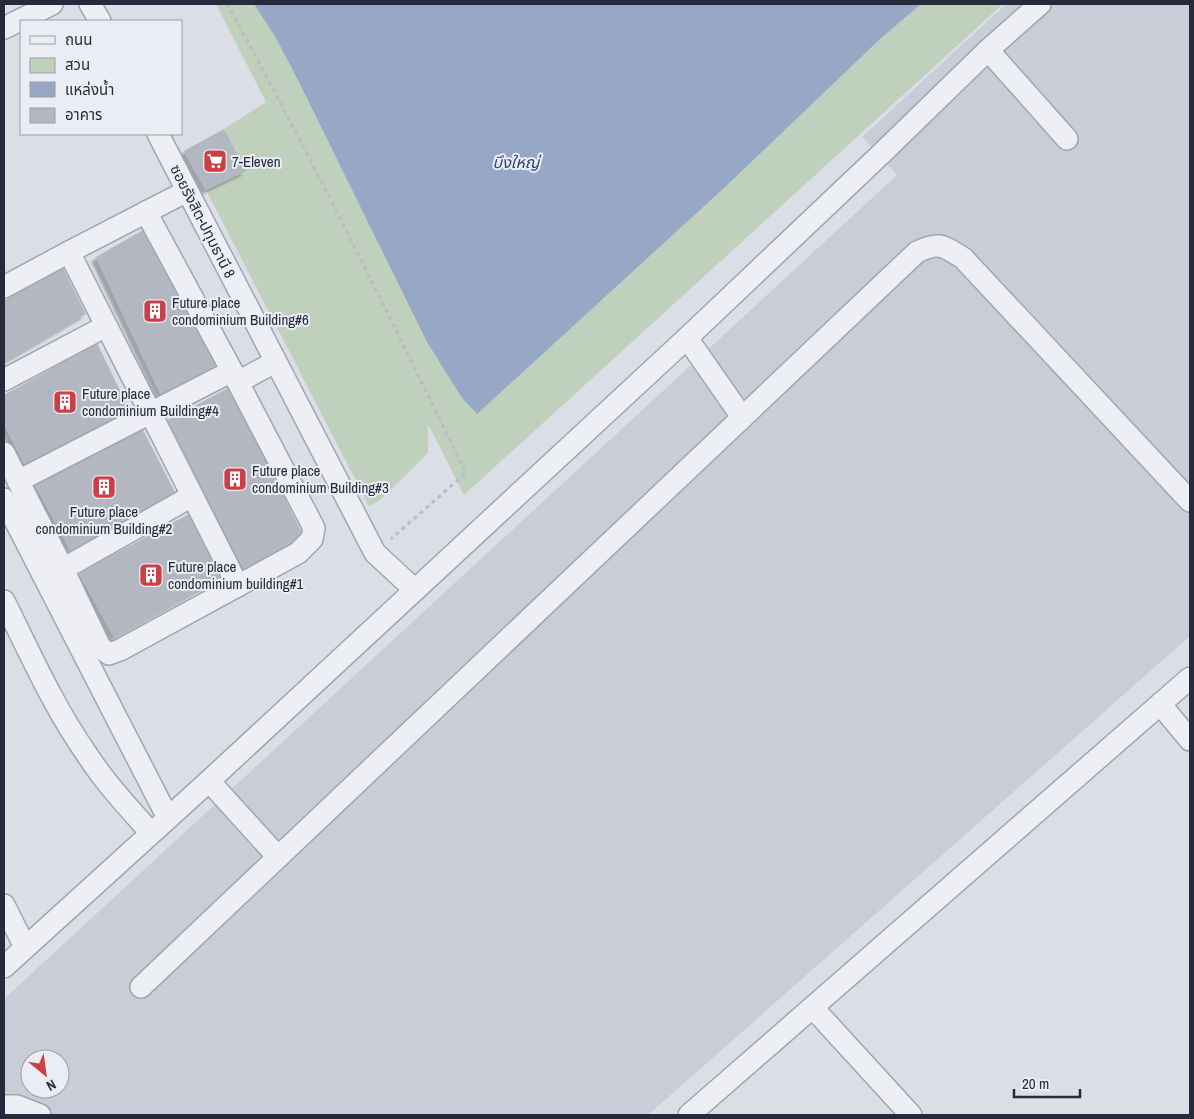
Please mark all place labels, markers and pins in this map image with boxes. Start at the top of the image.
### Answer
supermarket icon: 7-Eleven [202,148,228,174]
place label: 7-Eleven [232,151,281,172]
place label: Future place condominium Building#6 [172,292,309,330]
building icon: Future place condominium Building#6 [142,298,168,324]
place label: Future place condominium Building#4 [82,383,219,421]
building icon: Future place condominium Building#4 [52,389,78,415]
place label: Future place condominium Building#3 [252,460,389,498]
building icon: Future place condominium Building#3 [222,466,248,492]
building icon: Future place condominium Building#2 [91,474,117,500]
place label: Future place condominium Building#2 [36,501,173,539]
place label: Future place condominium building#1 [168,556,304,594]
building icon: Future place condominium building#1 [138,562,164,588]

